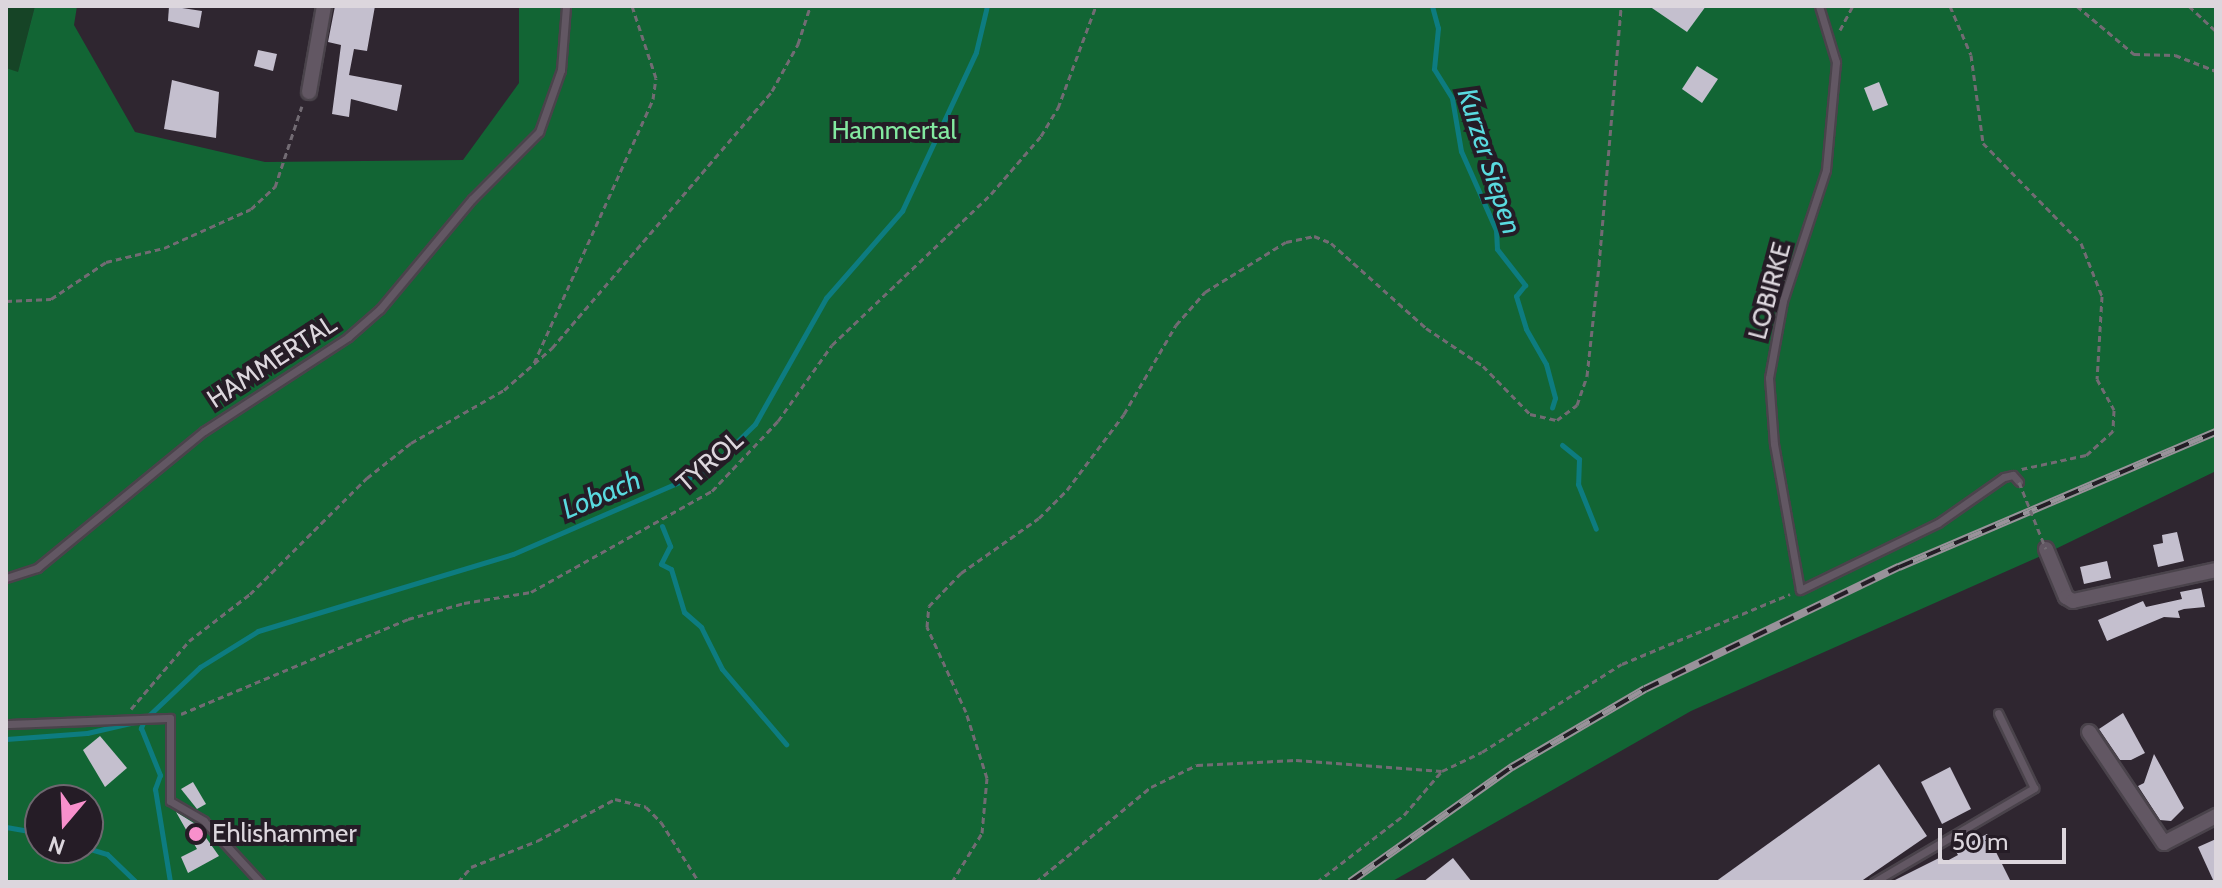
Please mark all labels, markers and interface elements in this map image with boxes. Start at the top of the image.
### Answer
water label: Kurzer Siepen [1451,84,1529,238]
park label: Hammertal [831,115,957,147]
street label: LOBIRKE [1742,239,1798,343]
street label: HAMMERTAL [202,309,342,415]
street label: TYROL [671,425,749,499]
water label: Lobach [556,462,646,526]
north arrow [24,784,104,864]
scale bar [1942,812,2070,862]
place label: Ehlishammer [212,818,357,850]
marker: Ehlishammer [187,825,205,843]
text: 50 m [1952,827,2008,856]
text: N [45,830,68,861]

